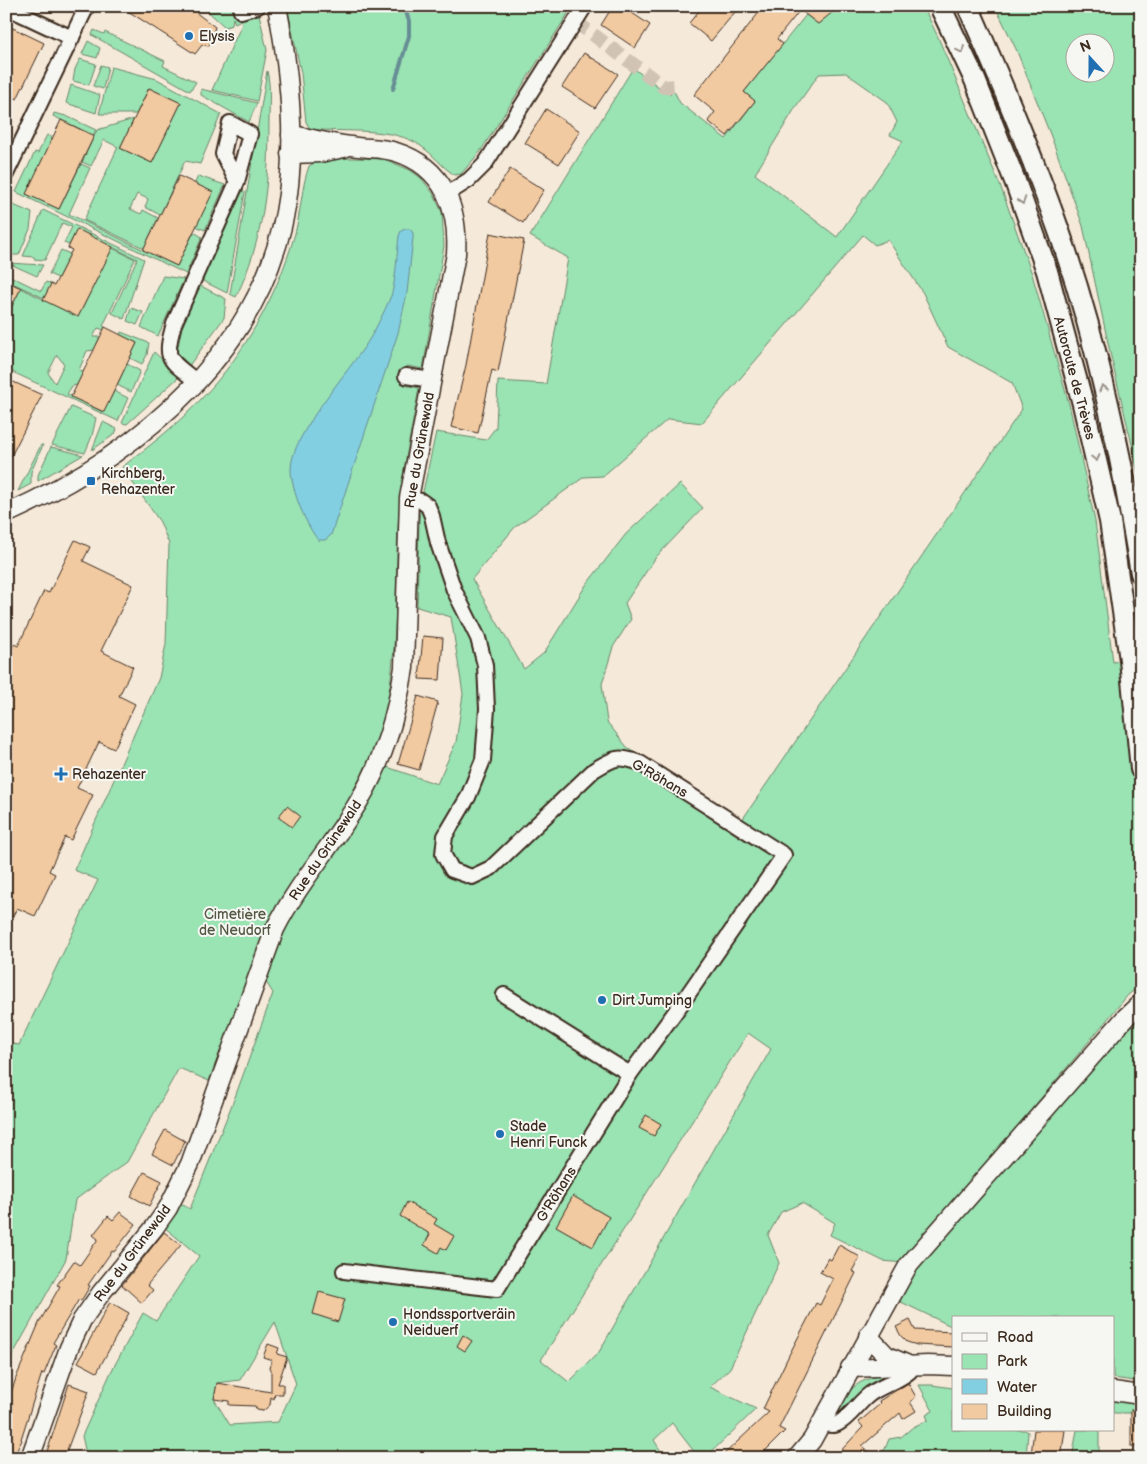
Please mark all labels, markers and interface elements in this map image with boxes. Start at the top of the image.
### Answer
place label: Elysis [199,28,235,45]
marker: Elysis [183,30,195,42]
north arrow [1064,32,1114,82]
text: N [1078,37,1093,56]
one-way arrow [955,45,965,54]
one-way arrow [1016,196,1026,204]
street label: Autoroute de Trèves [1050,315,1099,442]
one-way arrow [1099,384,1109,392]
street label: Rue du Grünewald [401,391,438,509]
one-way arrow [1090,453,1101,462]
place label: Kirchberg, Rehazenter [101,465,176,498]
marker: Kirchberg, Rehazenter [85,475,97,487]
street label: G'Röhans [629,756,691,801]
place label: Rehazenter [72,766,147,783]
marker: Rehazenter [54,767,68,781]
street label: Rue du Grünewald [286,797,365,904]
park label: Cimetière de Neudorf [199,906,272,939]
place label: Dirt Jumping [612,992,692,1009]
marker: Dirt Jumping [596,994,608,1006]
place label: Stade Henri Funck [510,1118,587,1151]
marker: Stade Henri Funck [494,1128,506,1140]
street label: G'Röhans [533,1163,580,1225]
street label: Rue du Grünewald [90,1201,174,1305]
place label: Hondssportveräin Neiduerf [403,1306,515,1339]
marker: Hondssportveräin Neiduerf [387,1316,399,1328]
legend [952,1316,1114,1432]
text: Road [997,1328,1033,1347]
text: Park [997,1352,1028,1371]
text: Water [997,1378,1037,1397]
text: Building [997,1402,1052,1421]

